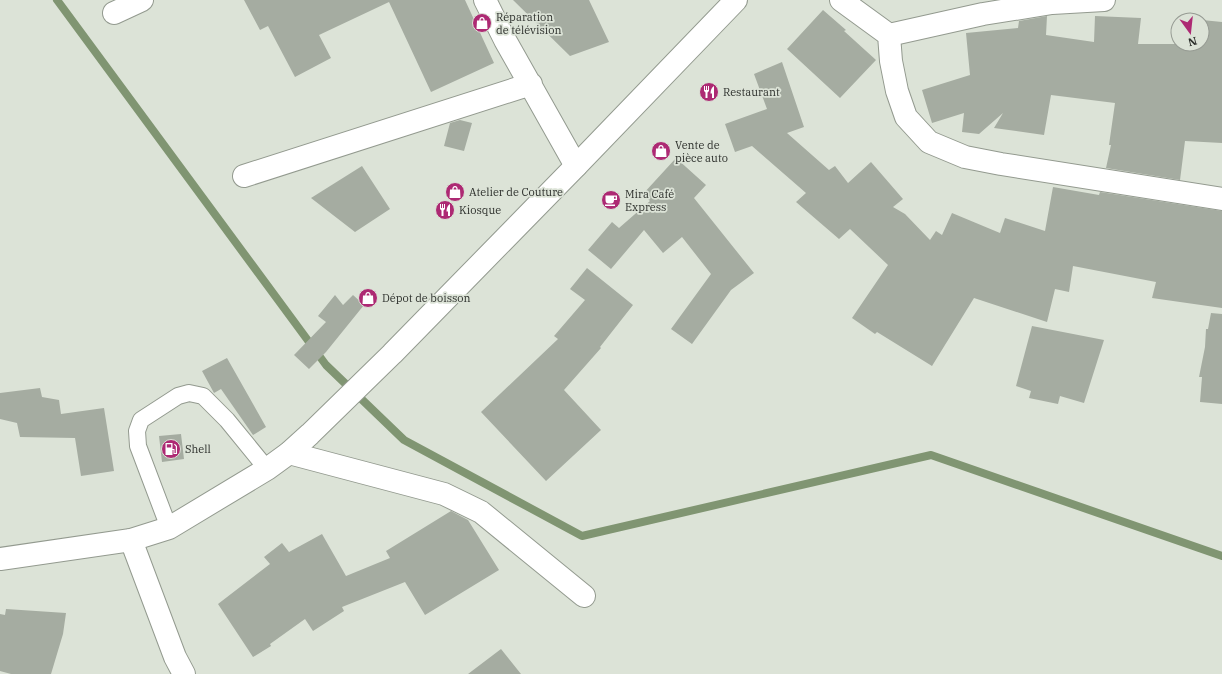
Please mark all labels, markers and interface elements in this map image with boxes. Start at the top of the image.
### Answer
place label: Réparation de télévision [496,10,562,37]
shop icon: Réparation de télévision [471,12,493,34]
north arrow [1170,12,1210,52]
text: N [1186,34,1199,50]
restaurant icon: Restaurant [698,81,720,103]
place label: Restaurant [723,85,780,99]
place label: Vente de pièce auto [675,138,728,165]
shop icon: Vente de pièce auto [650,140,672,162]
shop icon: Atelier de Couture [444,181,466,203]
place label: Atelier de Couture [469,185,563,199]
place label: Mira Café Express [625,187,674,214]
cafe icon: Mira Café Express [600,189,622,211]
restaurant icon: Kiosque [434,199,456,221]
place label: Kiosque [459,203,501,217]
shop icon: Dépot de boisson [357,287,379,309]
place label: Dépot de boisson [382,291,471,305]
fuel station icon: Shell [160,438,182,460]
place label: Shell [185,442,211,456]

